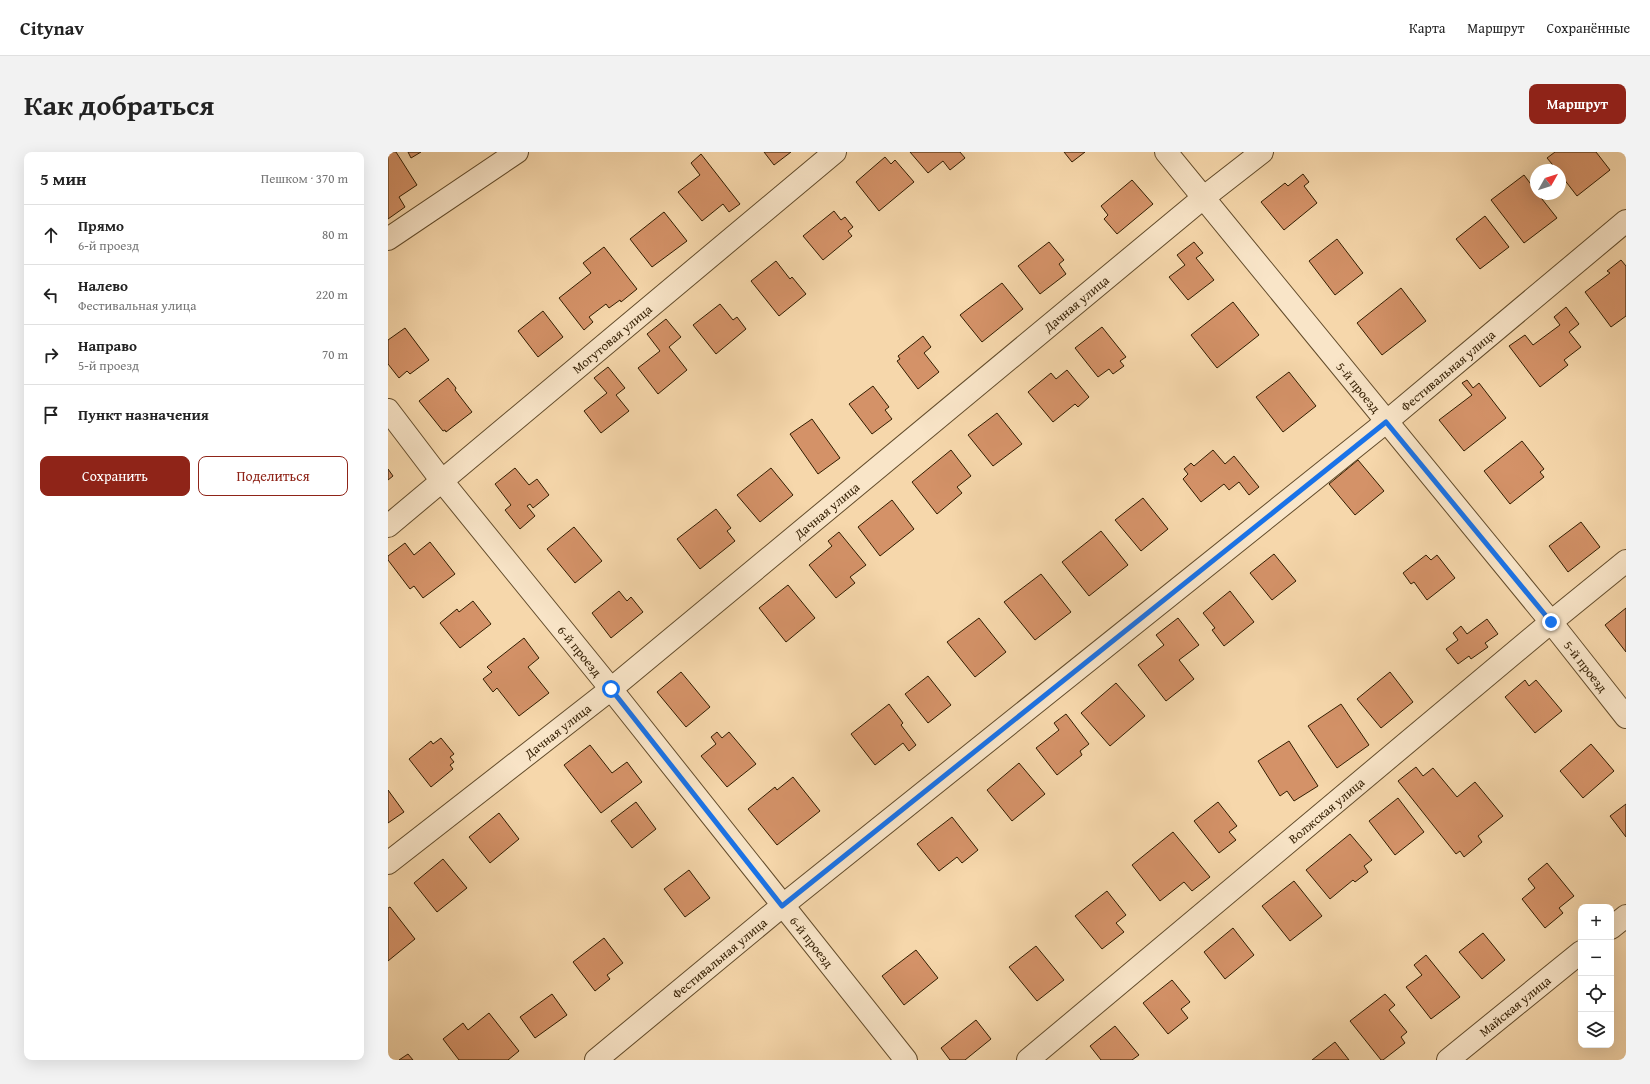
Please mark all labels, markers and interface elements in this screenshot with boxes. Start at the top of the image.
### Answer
text: Citynav [20,14,84,42]
text: Карта [1409,18,1445,38]
text: Маршрут [1467,18,1525,38]
text: Сохранённые [1547,18,1630,38]
text: Как добраться [24,84,214,125]
button: Маршрут [1529,84,1626,124]
north arrow [1530,164,1566,200]
text: 5 мин [40,166,86,191]
text: Пешком · 370 m [261,169,348,188]
text: Прямо [78,215,124,236]
icon: ahead [40,224,62,246]
text: 80 m [322,225,348,244]
text: 6-й проезд [78,236,139,255]
street label: Дачная улица [1039,270,1114,337]
text: Налево [78,275,128,296]
icon: left [40,284,62,306]
text: 220 m [316,285,348,304]
text: Фестивальная улица [78,296,196,315]
street label: Могутовая улица [568,299,657,378]
street label: Фестивальная улица [1397,325,1500,416]
text: Направо [78,335,137,356]
icon: right [40,344,62,366]
text: 70 m [322,345,348,364]
text: 5-й проезд [78,356,139,375]
street label: 5-й проезд [1332,358,1385,417]
icon: arrive [40,404,62,426]
text: Пункт назначения [78,404,209,425]
button: Сохранить [40,456,190,496]
button: Поделиться [198,456,348,496]
street label: Дачная улица [789,477,864,544]
route end [1542,613,1560,631]
street label: 6-й проезд [553,621,606,681]
street label: 5-й проезд [1559,637,1612,697]
route start [602,680,620,698]
street label: Дачная улица [520,699,596,764]
street label: Волжская улица [1284,773,1369,848]
map controls [1578,904,1614,1048]
button: + [1578,904,1614,940]
street label: 6-й проезд [785,912,838,972]
street label: Фестивальная улица [668,913,772,1003]
button: − [1578,940,1614,976]
street label: Майская улица [1475,971,1556,1041]
button: locate [1578,976,1614,1012]
button: layers [1578,1012,1614,1048]

